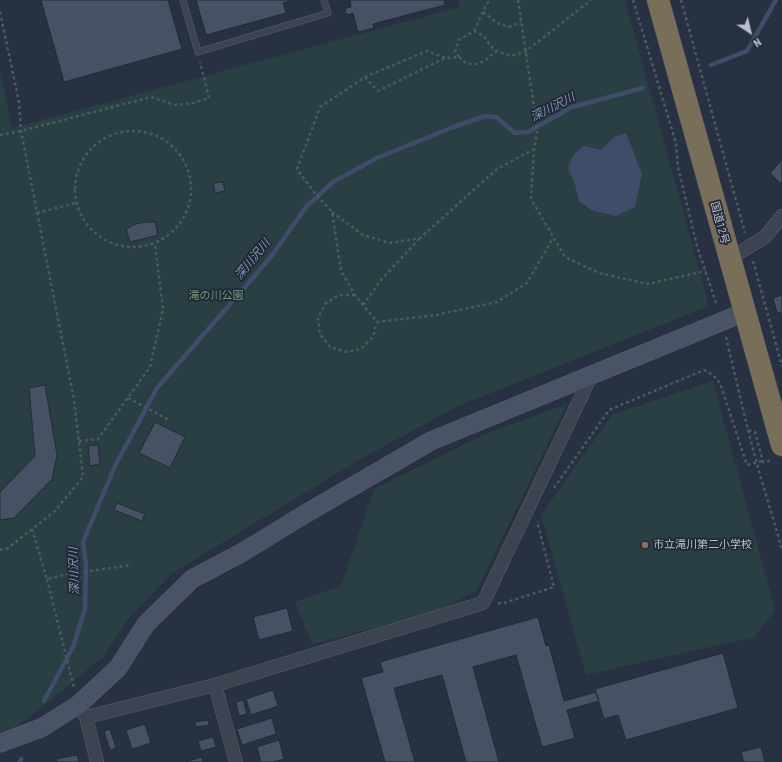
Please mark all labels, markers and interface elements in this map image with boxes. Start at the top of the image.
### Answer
north arrow [730,12,770,52]
text: N [751,35,764,49]
water label: 深川沢川 [528,91,578,125]
street label: 国道12号 [707,200,731,246]
water label: 深川沢川 [232,237,274,283]
park label: 滝の川公園 [189,289,243,303]
place label: 市立滝川第二小学校 [653,538,752,552]
marker: 市立滝川第二小学校 [640,540,650,550]
water label: 深川沢川 [67,547,83,595]

